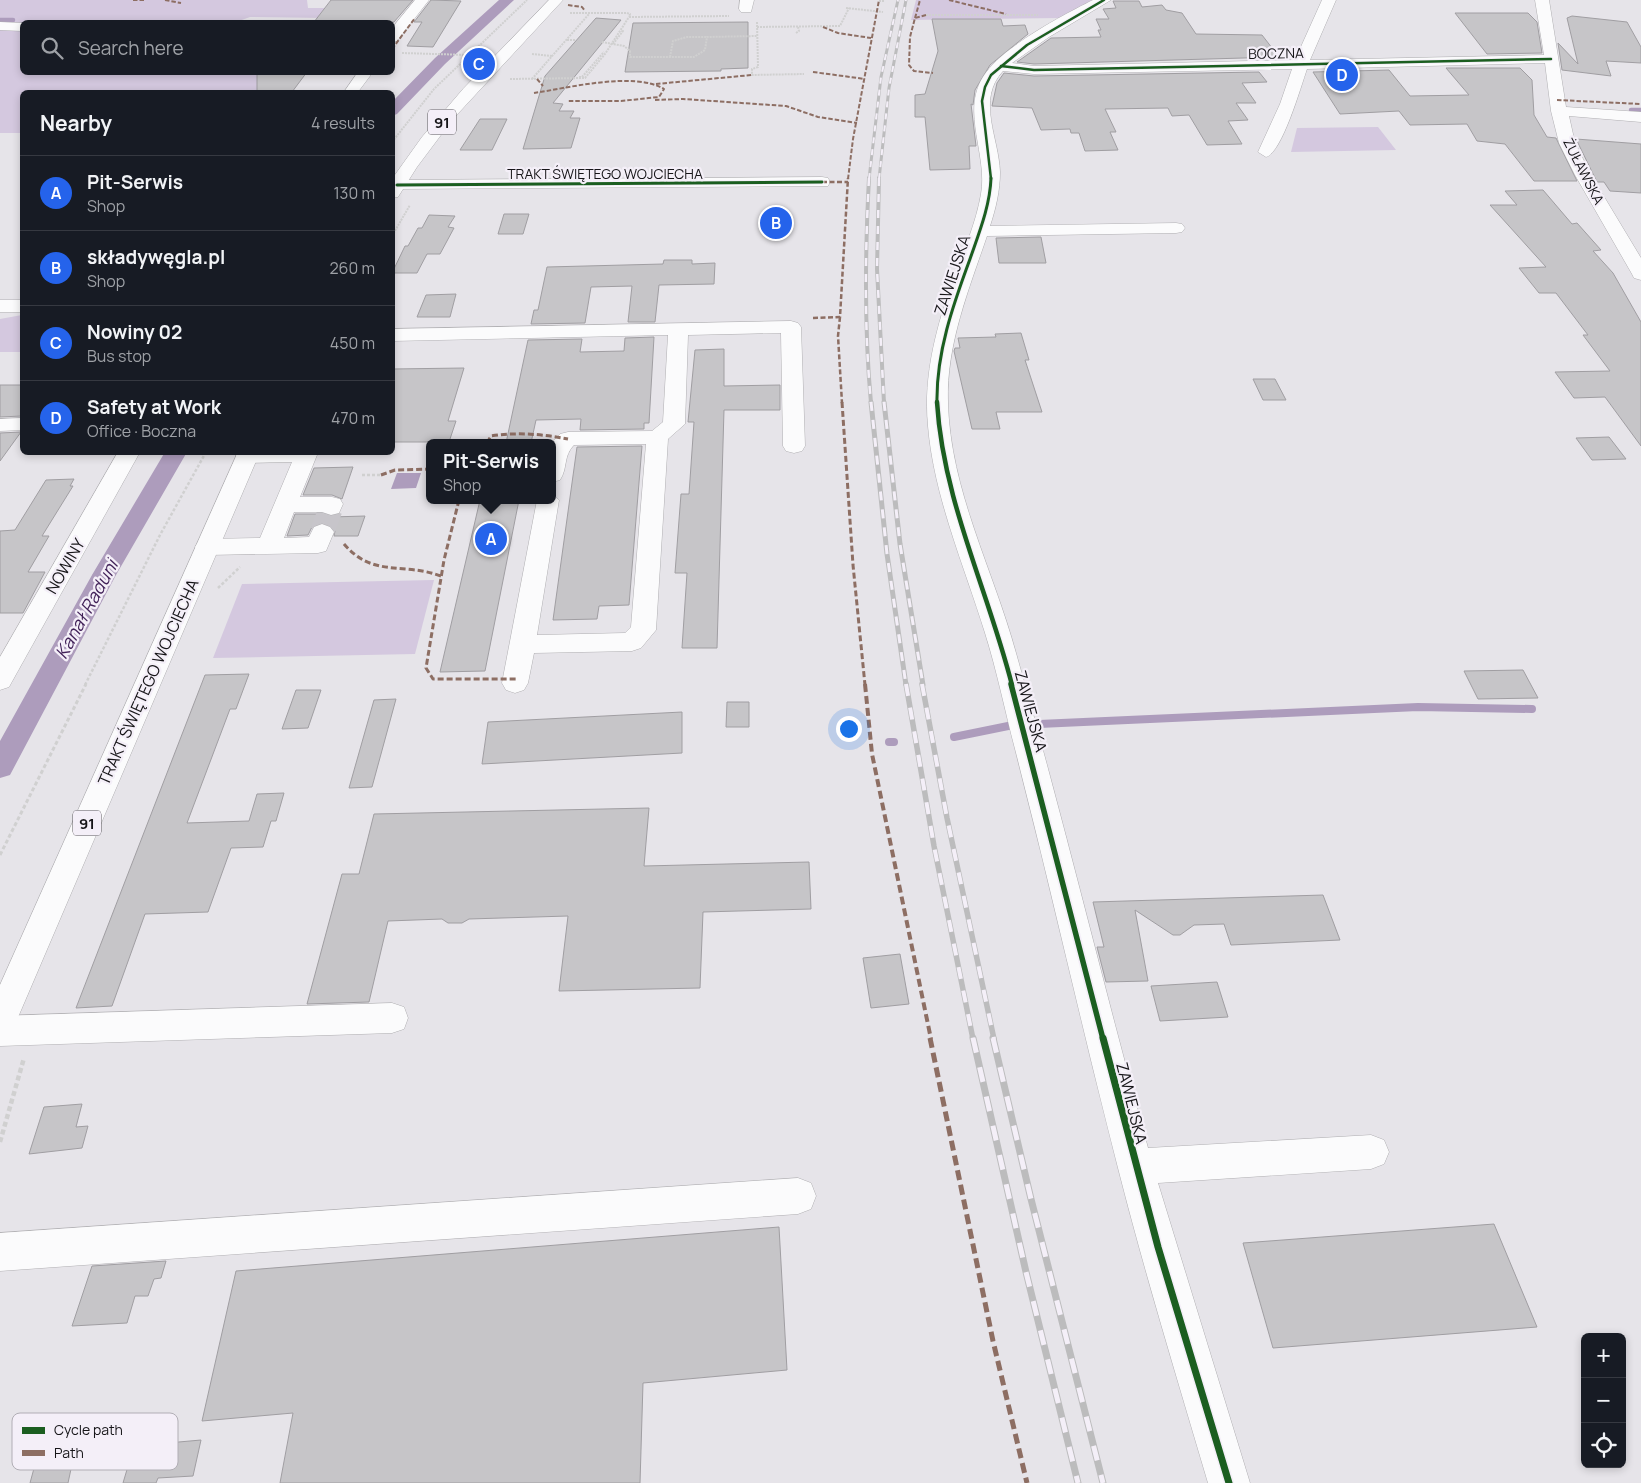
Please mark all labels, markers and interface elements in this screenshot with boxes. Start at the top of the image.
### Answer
search box [20,20,395,75]
icon: search [38,34,66,62]
text: Search here [78,35,184,61]
street label: BOCZNA [1248,43,1304,63]
pin: C [463,45,495,83]
pin: D [1326,56,1358,94]
text: Nearby [40,109,112,137]
road number: 91 [428,110,456,134]
text: 4 results [311,112,375,134]
street label: ŻUŁAWSKA [1559,135,1609,208]
street label: TRAKT ŚWIĘTEGO WOJCIECHA [507,164,703,183]
text: Pit-Serwis [87,169,183,195]
text: A [51,182,61,204]
text: 130 m [333,182,375,204]
text: Shop [87,195,125,217]
pin: B [760,204,792,242]
street label: ZAWIEJSKA [929,232,975,318]
text: składywęgla.pl [87,244,225,270]
text: B [51,257,61,279]
text: 260 m [329,257,375,279]
text: Shop [87,270,125,292]
text: Nowiny 02 [87,319,182,345]
text: C [50,332,62,354]
text: 450 m [330,332,375,354]
text: Bus stop [87,345,151,367]
text: Safety at Work [87,394,221,420]
text: D [50,407,62,429]
text: 470 m [331,407,375,429]
text: Office · Boczna [87,420,196,442]
popup [426,439,556,504]
text: Pit-Serwis [443,448,539,474]
text: Shop [443,474,481,496]
pin: A [475,520,507,558]
street label: NOWINY [40,534,90,598]
water label: Kanał Raduni [49,553,124,663]
street label: TRAKT ŚWIĘTEGO WOJCIECHA [92,575,204,789]
street label: ZAWIEJSKA [1010,668,1052,754]
your location [836,716,862,742]
road number: 91 [73,810,101,836]
street label: ZAWIEJSKA [1111,1060,1153,1146]
map controls [1581,1333,1626,1468]
button: + [1581,1333,1626,1378]
button: − [1581,1378,1626,1423]
legend [12,1413,178,1470]
text: Cycle path [54,1420,123,1439]
button: locate [1581,1423,1626,1468]
text: Path [54,1443,84,1462]

